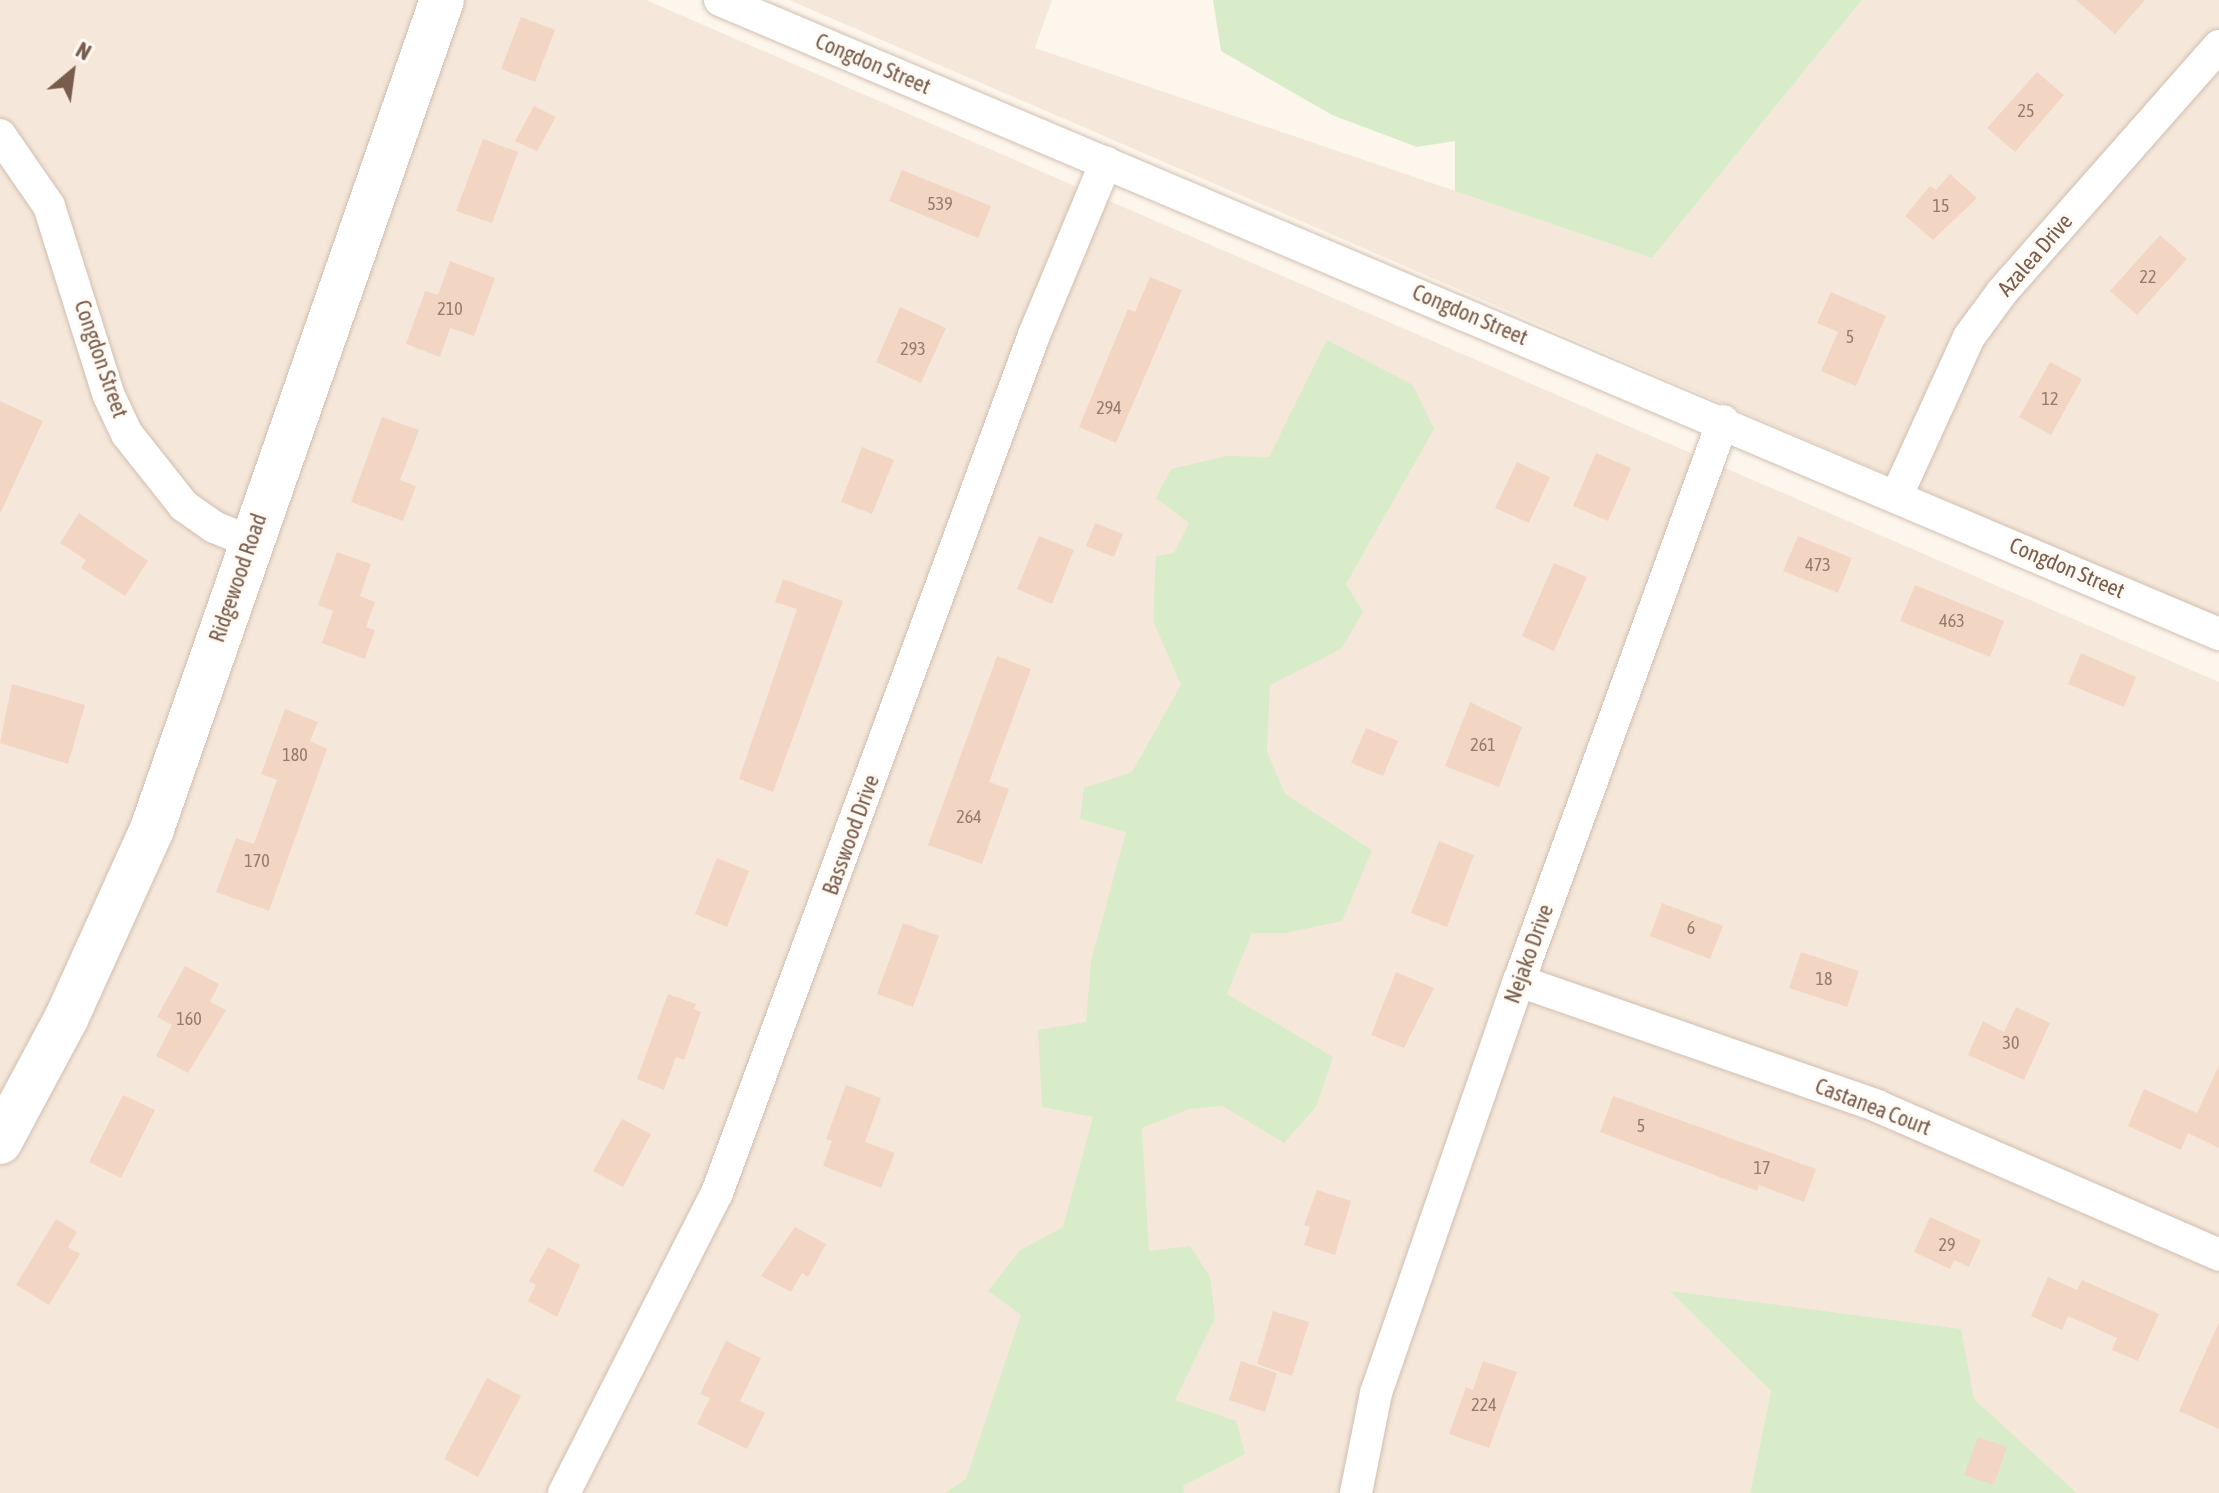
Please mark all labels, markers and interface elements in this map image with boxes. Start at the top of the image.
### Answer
street label: Congdon Street [811,28,935,100]
north arrow [32,32,112,112]
text: N [72,36,96,66]
house number: 25 [2018,100,2034,122]
house number: 539 [927,193,953,215]
house number: 15 [1933,195,1949,217]
street label: Azalea Drive [1992,208,2078,302]
house number: 22 [2140,266,2156,288]
street label: Congdon Street [1408,279,1532,351]
street label: Congdon Street [69,297,133,421]
house number: 210 [437,298,463,320]
house number: 5 [1846,326,1854,348]
house number: 293 [900,338,926,360]
house number: 12 [2042,388,2058,410]
house number: 294 [1096,397,1122,419]
street label: Ridgewood Road [204,510,272,646]
street label: Congdon Street [2005,532,2129,604]
house number: 473 [1805,554,1831,576]
house number: 463 [1939,610,1965,632]
house number: 261 [1470,734,1496,756]
house number: 180 [282,744,308,766]
street label: Basswood Drive [817,771,885,899]
house number: 264 [956,806,982,828]
house number: 170 [244,850,270,872]
street label: Nejako Drive [1499,901,1559,1007]
house number: 6 [1687,917,1695,939]
house number: 18 [1816,968,1832,990]
house number: 160 [176,1008,202,1030]
house number: 30 [2003,1032,2019,1054]
street label: Castanea Court [1811,1073,1935,1141]
house number: 5 [1637,1115,1645,1137]
house number: 17 [1754,1157,1770,1179]
house number: 29 [1939,1234,1955,1256]
house number: 224 [1471,1394,1497,1416]

